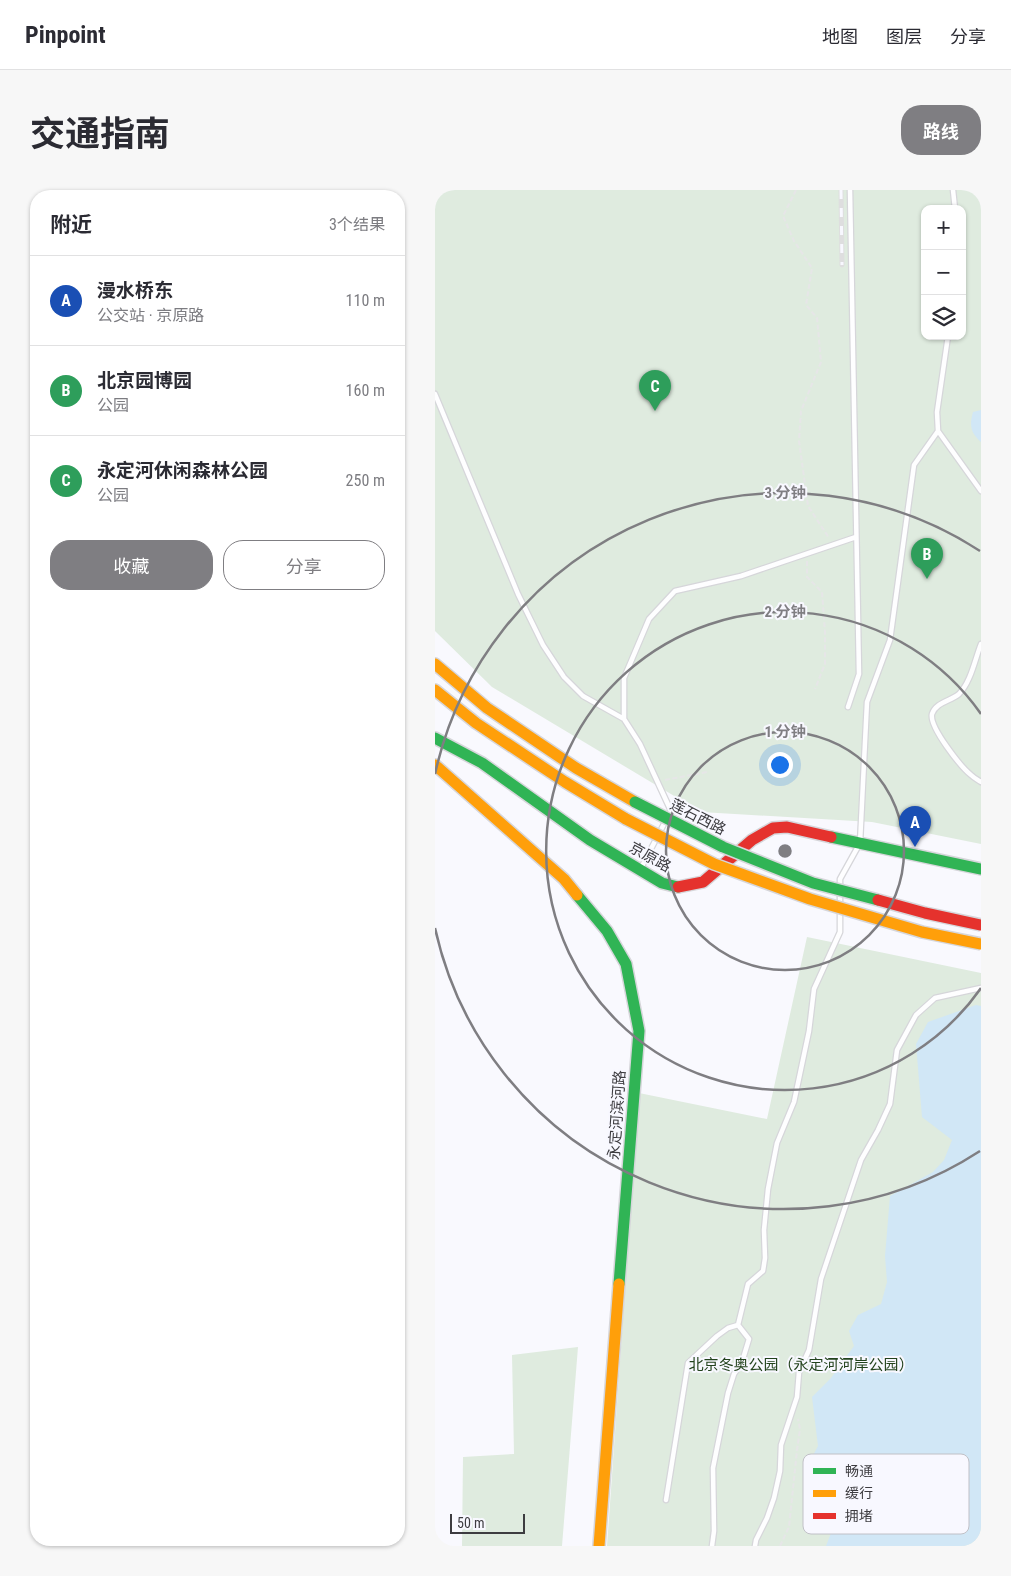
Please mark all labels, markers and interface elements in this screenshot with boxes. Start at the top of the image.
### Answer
text: Pinpoint [25,21,106,49]
text: 地图 [822,26,858,47]
text: 图层 [886,26,922,47]
text: 分享 [950,26,986,47]
button: 路线 [901,105,981,155]
text: 交通指南 [30,114,170,155]
map controls [921,205,966,340]
button: + [921,205,966,250]
text: 附近 [50,213,92,237]
text: 3个结果 [329,215,385,234]
button: − [921,250,966,295]
text: 漫水桥东 [97,279,173,302]
text: A [61,291,71,310]
text: 110 m [346,291,385,310]
button: layers [921,295,966,340]
text: 公交站 · 京原路 [97,306,204,325]
text: 北京园博园 [97,369,192,392]
pin: C [639,370,671,411]
text: B [62,381,70,400]
text: 160 m [346,381,385,400]
text: 公园 [97,396,129,415]
text: 永定河休闲森林公园 [97,459,268,482]
text: C [61,471,71,490]
text: 250 m [346,471,385,490]
text: 3 分钟 [764,484,806,502]
text: 公园 [97,486,129,505]
pin: B [911,538,943,579]
button: 收藏 [50,540,213,590]
button: 分享 [223,540,385,590]
text: 2 分钟 [764,603,806,621]
text: 1 分钟 [764,723,806,741]
your location [767,752,793,778]
street label: 莲石西路 [667,795,729,839]
pin: A [899,806,931,847]
street label: 京原路 [626,838,674,876]
centre of rings [776,842,794,860]
street label: 永定河滨河路 [605,1069,629,1161]
park label: 北京冬奥公园（永定河河岸公园） [688,1356,914,1374]
legend [803,1454,969,1534]
text: 畅通 [845,1463,873,1479]
text: 缓行 [845,1485,873,1501]
text: 拥堵 [845,1508,873,1524]
scale bar [450,1511,525,1534]
text: 50 m [457,1515,485,1531]

